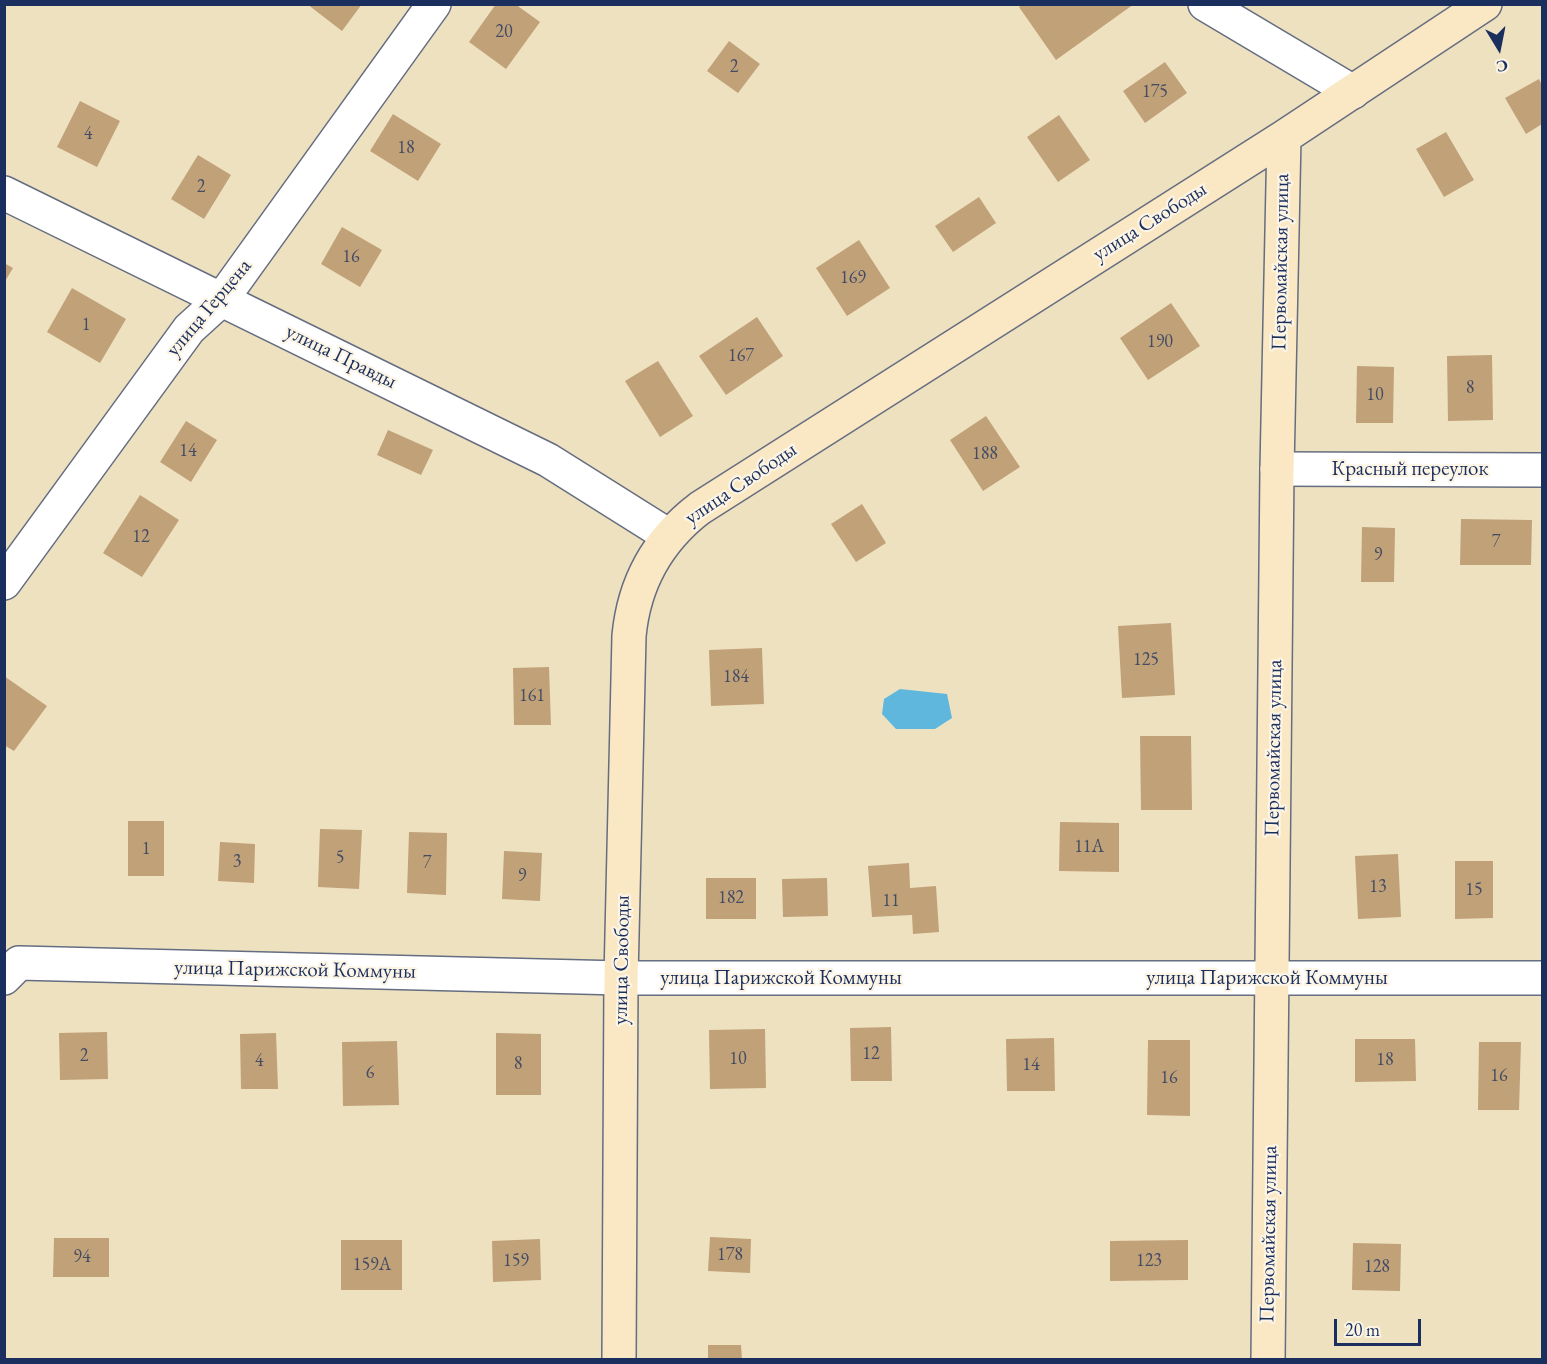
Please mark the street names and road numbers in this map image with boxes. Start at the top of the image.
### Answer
street label: Первомайская улица [1267,173,1295,351]
street label: улица Свободы [1088,177,1212,267]
street label: улица Герцена [161,254,257,362]
street label: улица Правды [281,319,401,395]
street label: улица Свободы [680,437,802,531]
street label: Красный переулок [1331,456,1489,482]
street label: Первомайская улица [1260,659,1288,837]
street label: улица Свободы [608,895,636,1025]
street label: улица Парижской Коммуны [174,955,416,985]
street label: улица Парижской Коммуны [660,965,902,991]
street label: улица Парижской Коммуны [1146,965,1388,991]
street label: Первомайская улица [1255,1145,1283,1323]

